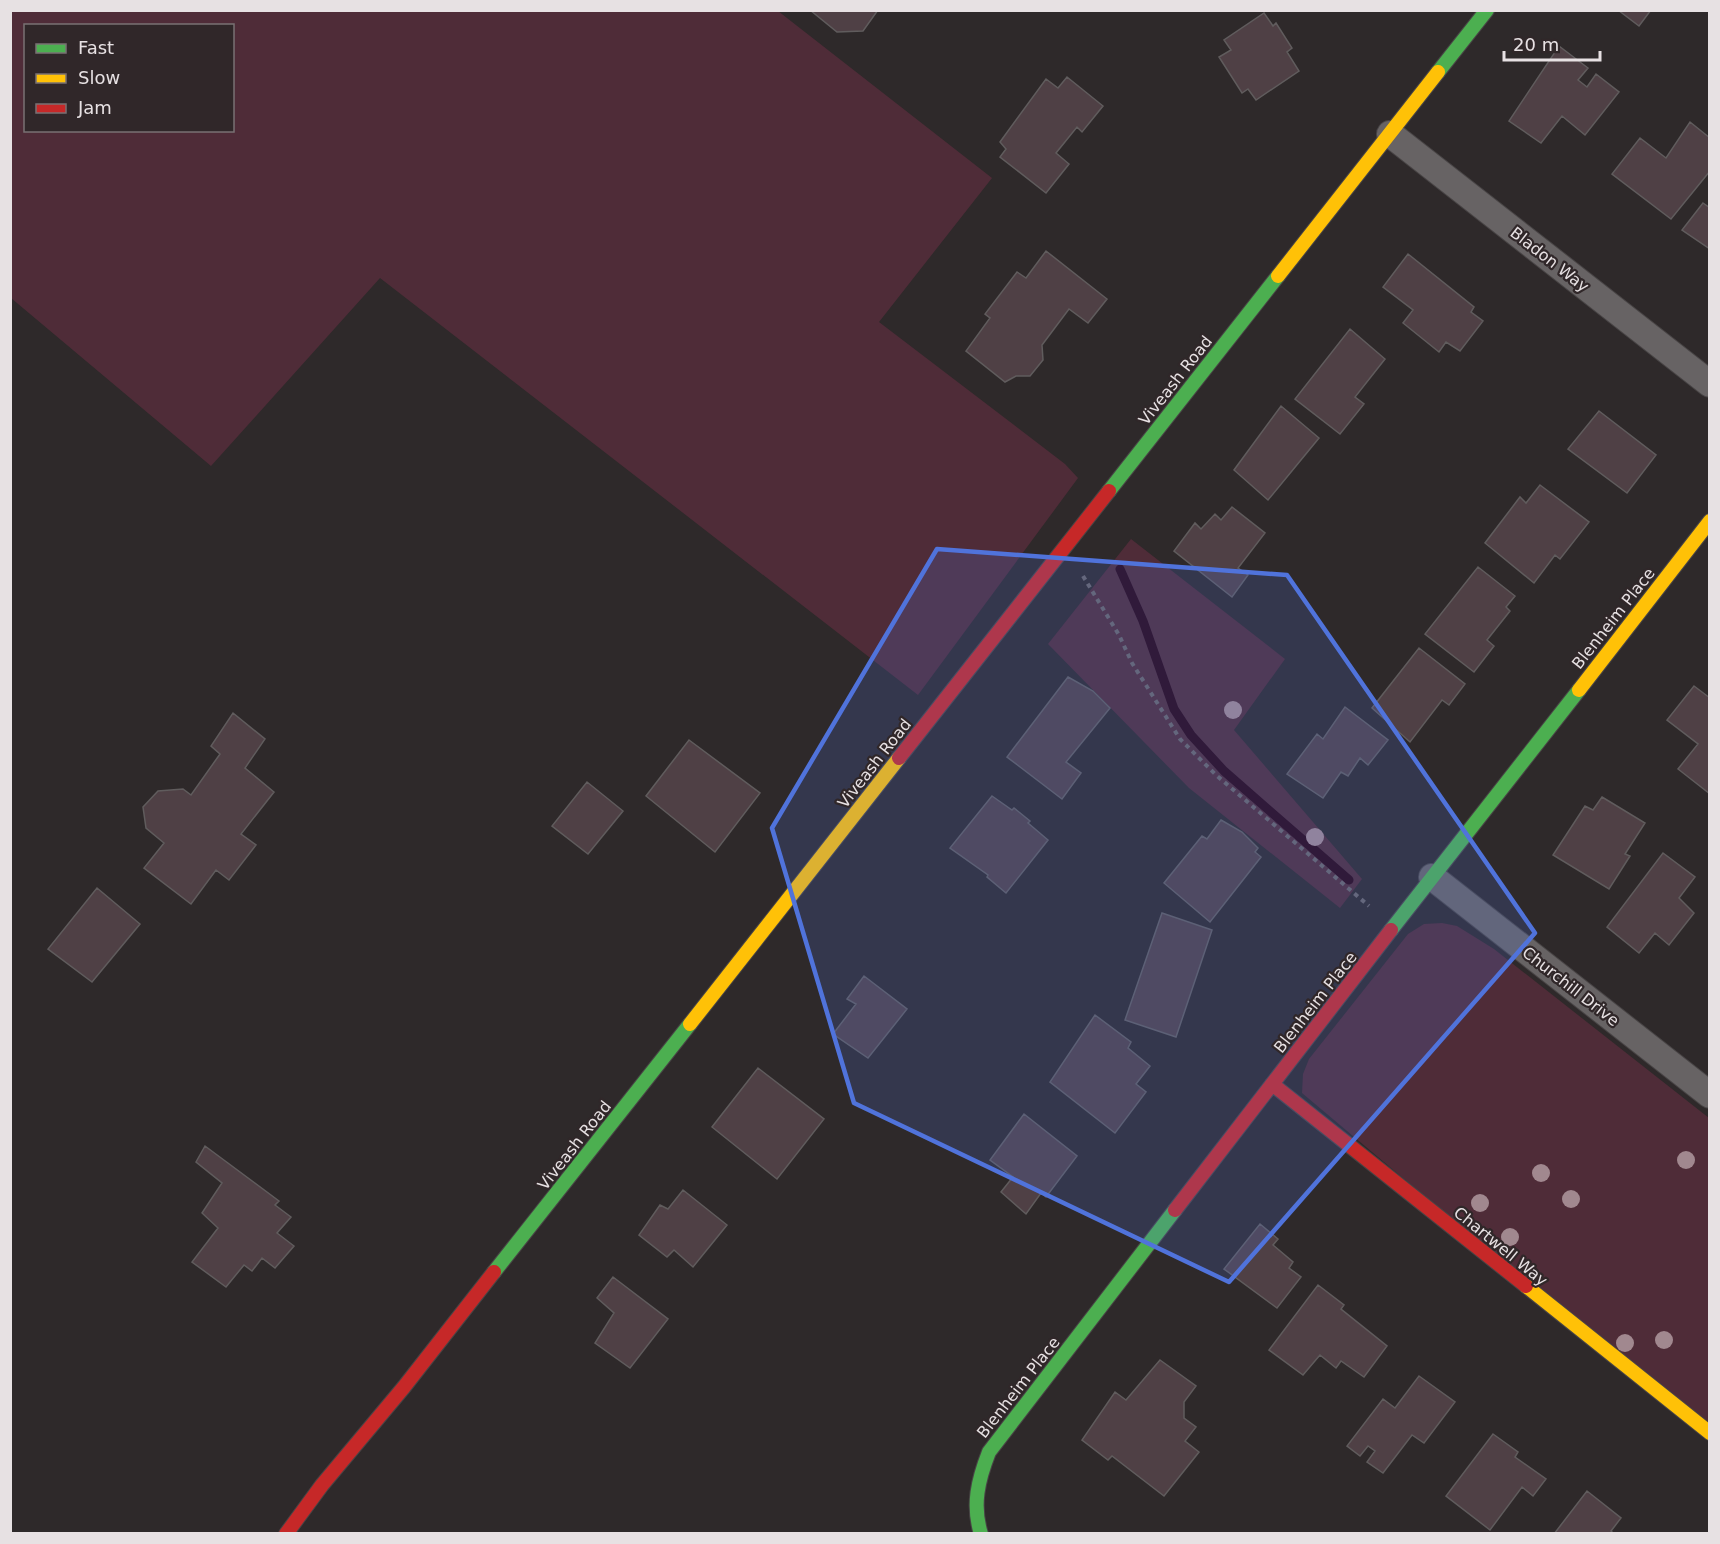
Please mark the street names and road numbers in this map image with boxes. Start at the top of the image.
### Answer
street label: Bladon Way [1507,223,1593,296]
street label: Viveash Road [1135,332,1216,429]
street label: Blenheim Place [1568,564,1659,673]
street label: Viveash Road [834,715,915,812]
street label: Churchill Drive [1518,943,1623,1030]
street label: Blenheim Place [1270,948,1361,1057]
street label: Viveash Road [534,1097,615,1194]
street label: Chartwell Way [1450,1203,1551,1290]
street label: Blenheim Place [973,1333,1064,1442]

